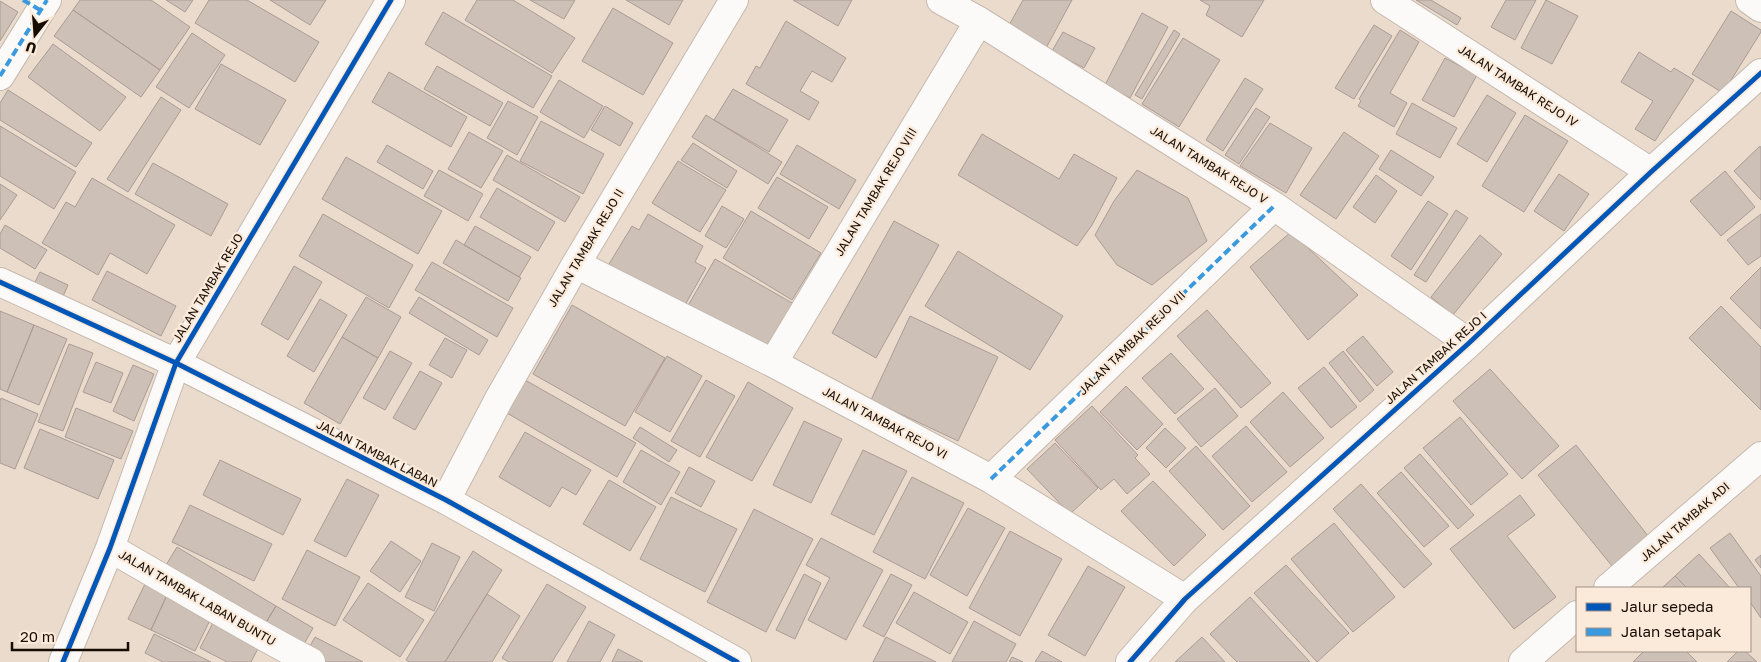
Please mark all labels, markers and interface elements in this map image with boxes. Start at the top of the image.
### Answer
north arrow [10,10,60,60]
text: U [24,38,38,58]
street label: JALAN TAMBAK REJO IV [1456,41,1581,130]
street label: JALAN TAMBAK REJO V [1148,122,1271,207]
street label: JALAN TAMBAK REJO VIII [831,125,920,259]
street label: JALAN TAMBAK REJO II [544,186,627,310]
street label: JALAN TAMBAK REJO [169,230,246,345]
street label: JALAN TAMBAK REJO VII [1075,287,1188,398]
street label: JALAN TAMBAK REJO I [1382,308,1490,407]
street label: JALAN TAMBAK REJO VI [820,383,950,462]
street label: JALAN TAMBAK LABAN [314,416,440,491]
street label: JALAN TAMBAK ADI [1637,479,1733,565]
street label: JALAN TAMBAK LABAN BUNTU [116,546,279,649]
legend [1576,587,1751,652]
text: Jalur sepeda [1621,597,1714,615]
scale bar [12,620,129,652]
text: Jalan setapak [1621,622,1722,640]
text: 20 m [20,627,55,645]

